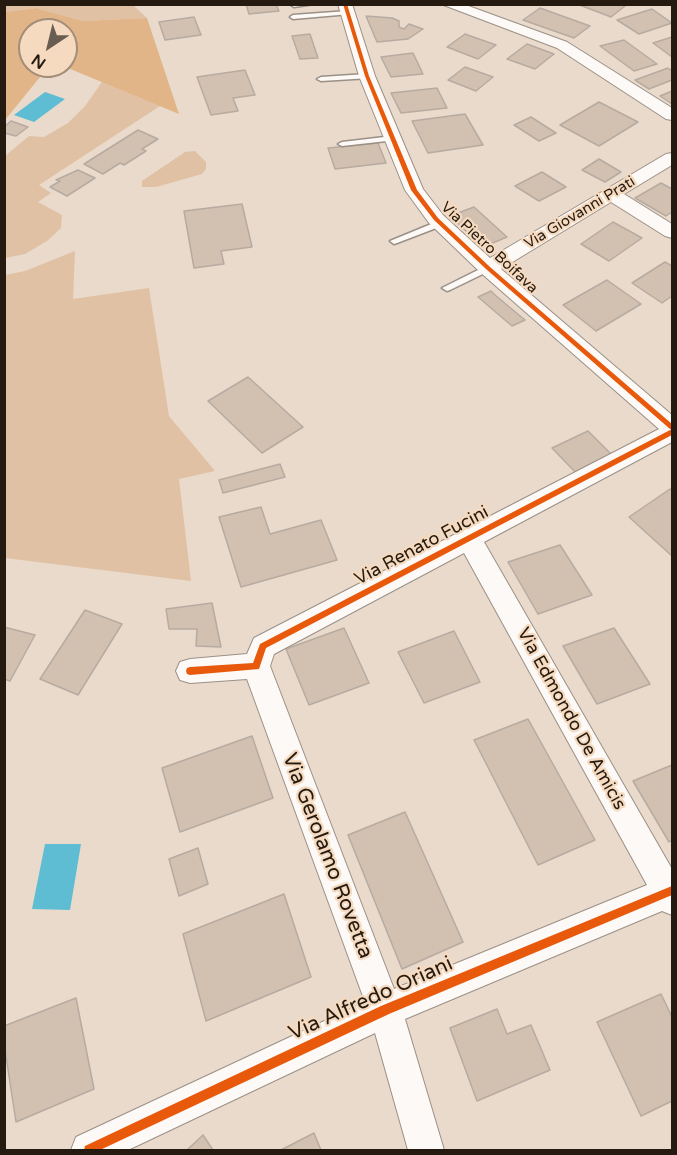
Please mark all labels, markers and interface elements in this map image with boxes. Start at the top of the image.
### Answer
north arrow [18,18,78,78]
text: N [28,49,50,73]
street label: Via Giovanni Prati [521,173,639,253]
street label: Via Pietro Boifava [437,198,541,298]
street label: Via Renato Fucini [351,502,493,590]
street label: Via Edmondo De Amicis [512,624,630,814]
street label: Via Gerolamo Rovetta [276,750,378,962]
street label: Via Alfredo Oriani [285,952,457,1046]

